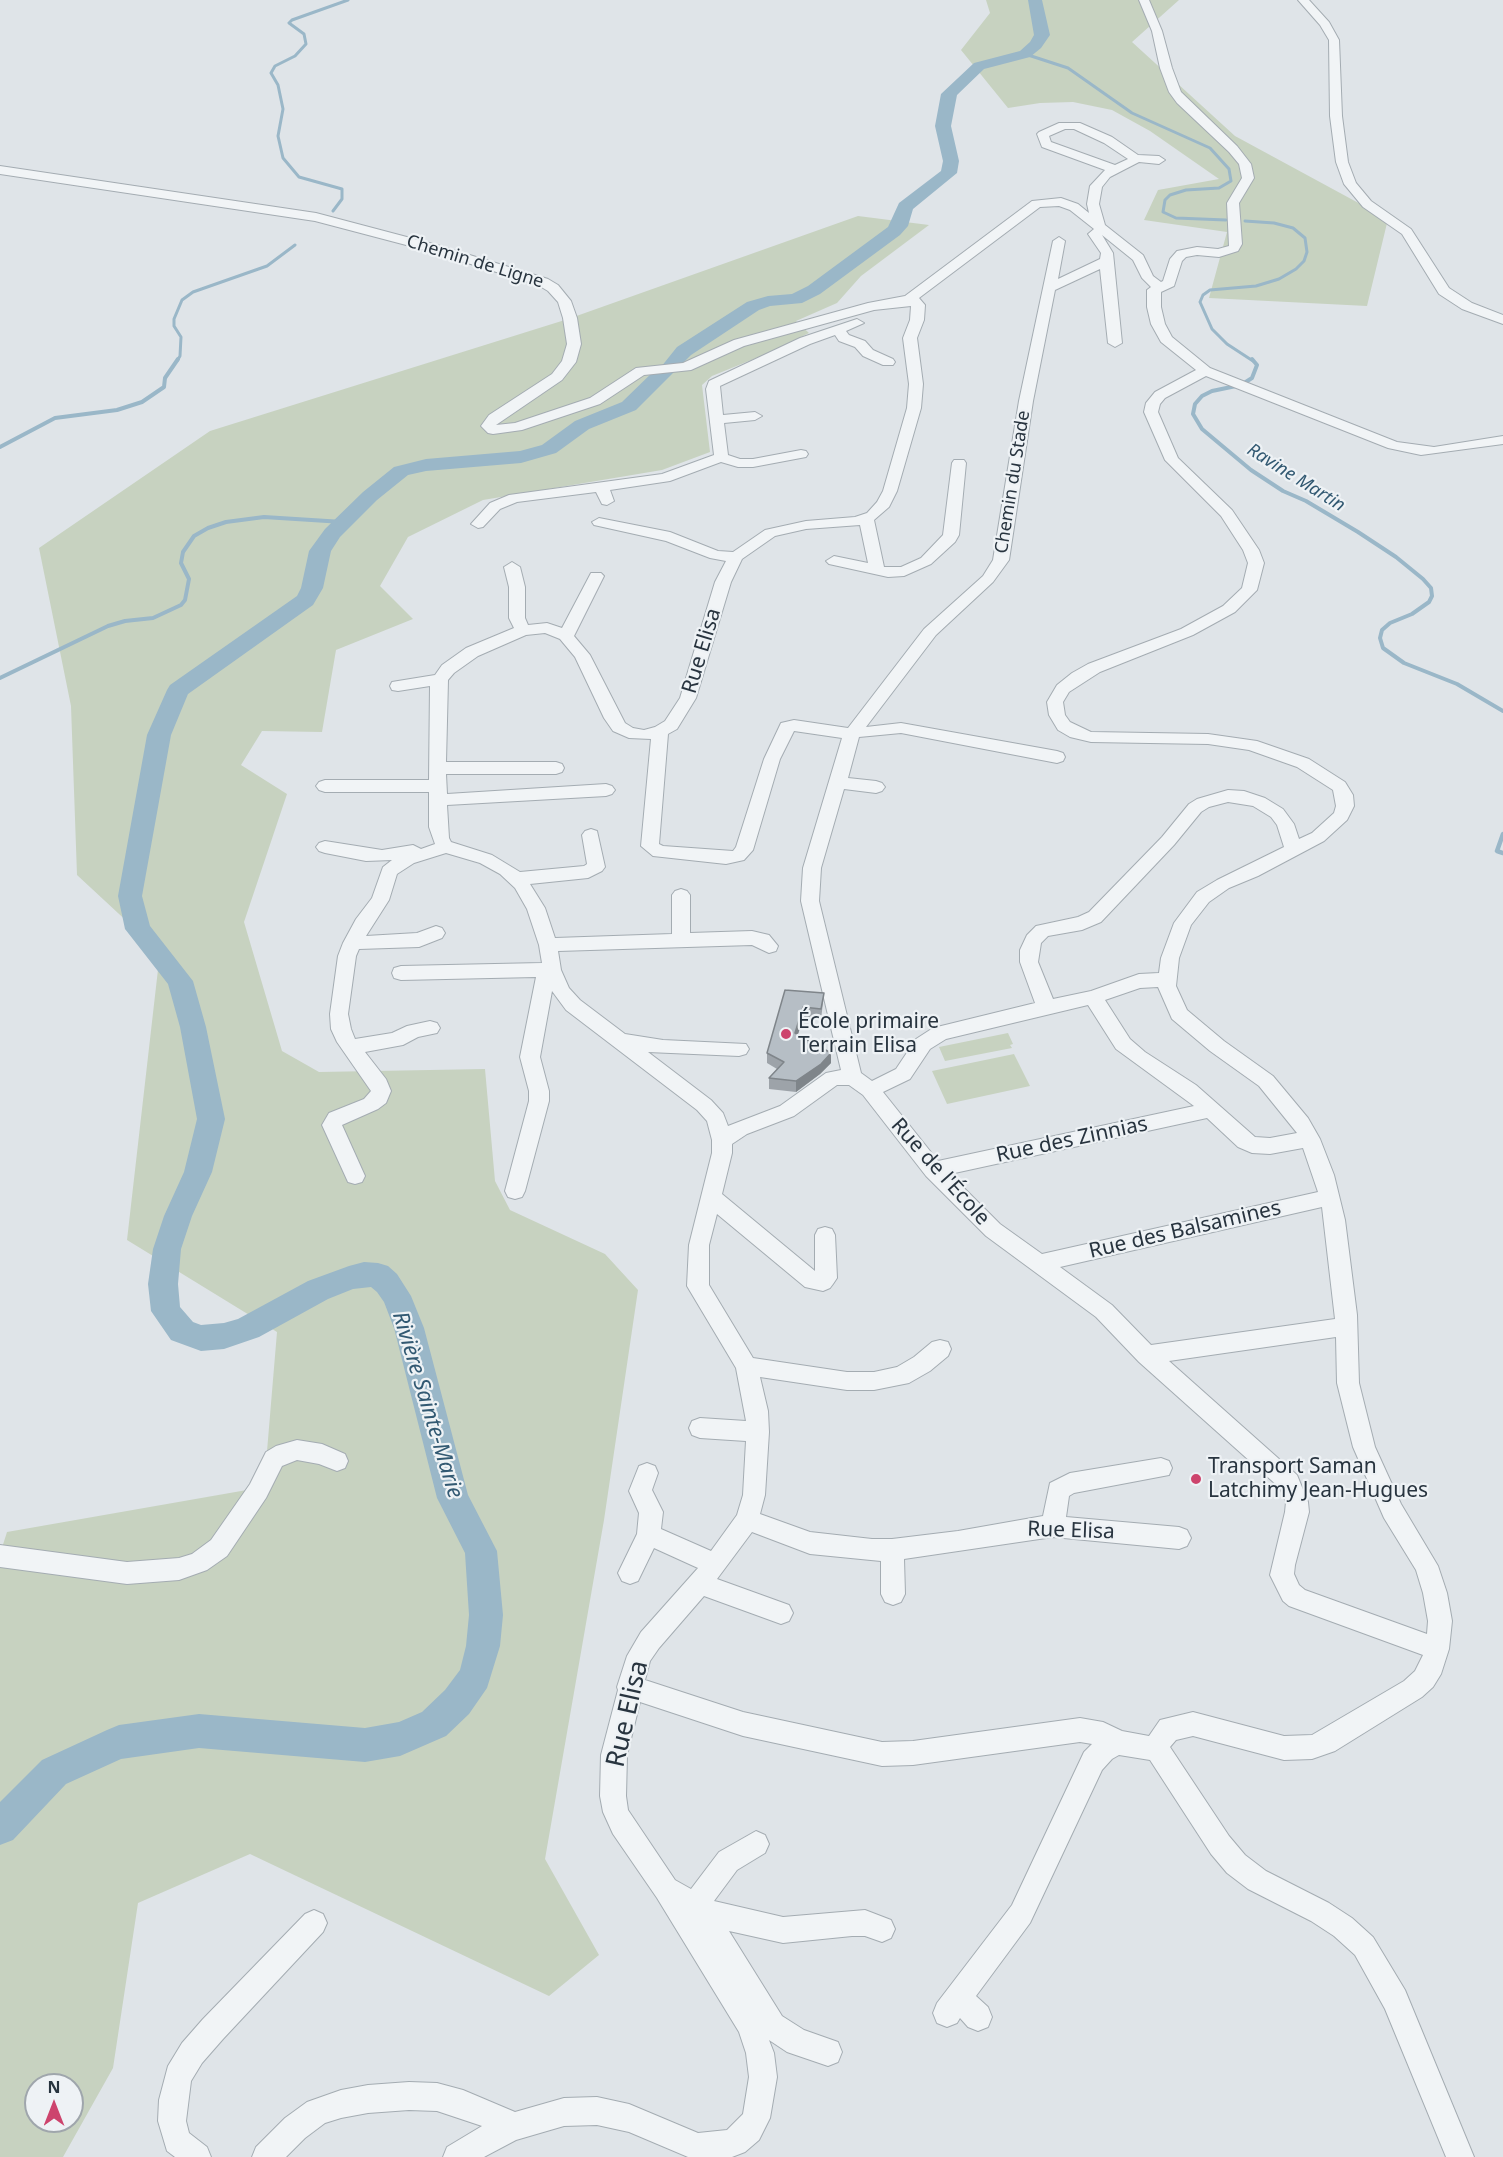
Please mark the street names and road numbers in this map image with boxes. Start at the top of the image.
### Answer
street label: Chemin de Ligne [404,231,546,293]
street label: Chemin du Stade [991,409,1035,555]
street label: Rue Elisa [677,605,727,697]
street label: Rue des Zinnias [994,1112,1150,1168]
street label: Rue de l'École [885,1113,995,1231]
street label: Rue des Balsamines [1087,1196,1283,1264]
street label: Rue Elisa [1027,1517,1115,1545]
street label: Rue Elisa [601,1658,655,1770]

